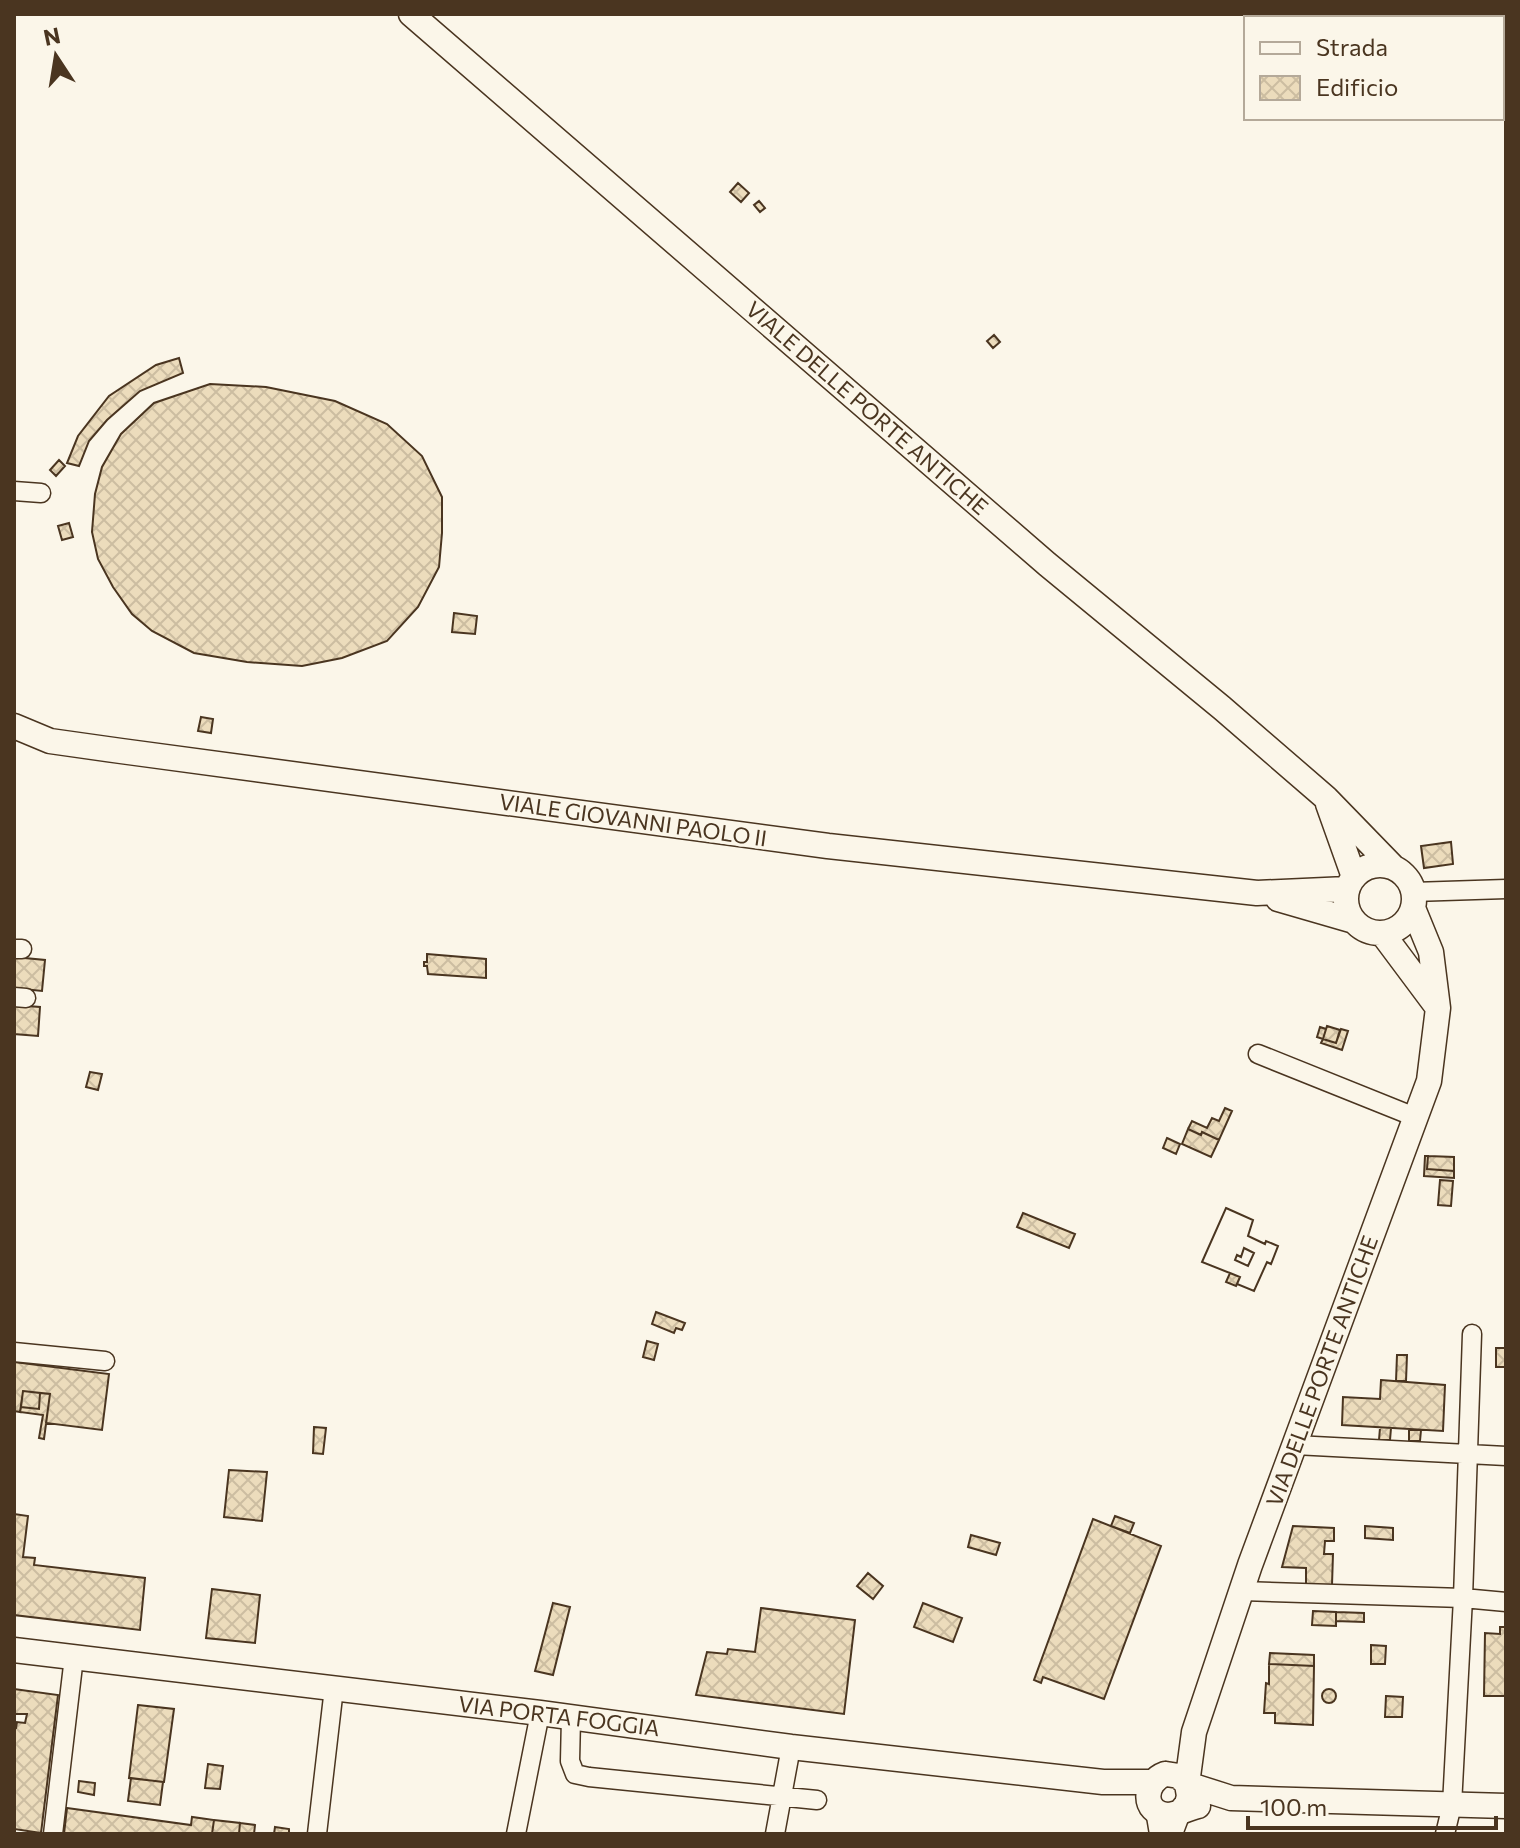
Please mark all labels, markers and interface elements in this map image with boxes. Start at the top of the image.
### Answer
north arrow [16,16,96,96]
legend [1244,16,1504,120]
text: N [41,21,63,51]
text: Strada [1316,32,1388,61]
text: Edificio [1316,72,1398,101]
street label: VIALE DELLE PORTE ANTICHE [741,295,994,520]
street label: VIALE GIOVANNI PAOLO II [497,787,769,852]
street label: VIA DELLE PORTE ANTICHE [1260,1232,1383,1510]
street label: VIA PORTA FOGGIA [457,1690,661,1741]
scale bar [1248,1780,1496,1830]
text: 100 m [1260,1792,1327,1821]

